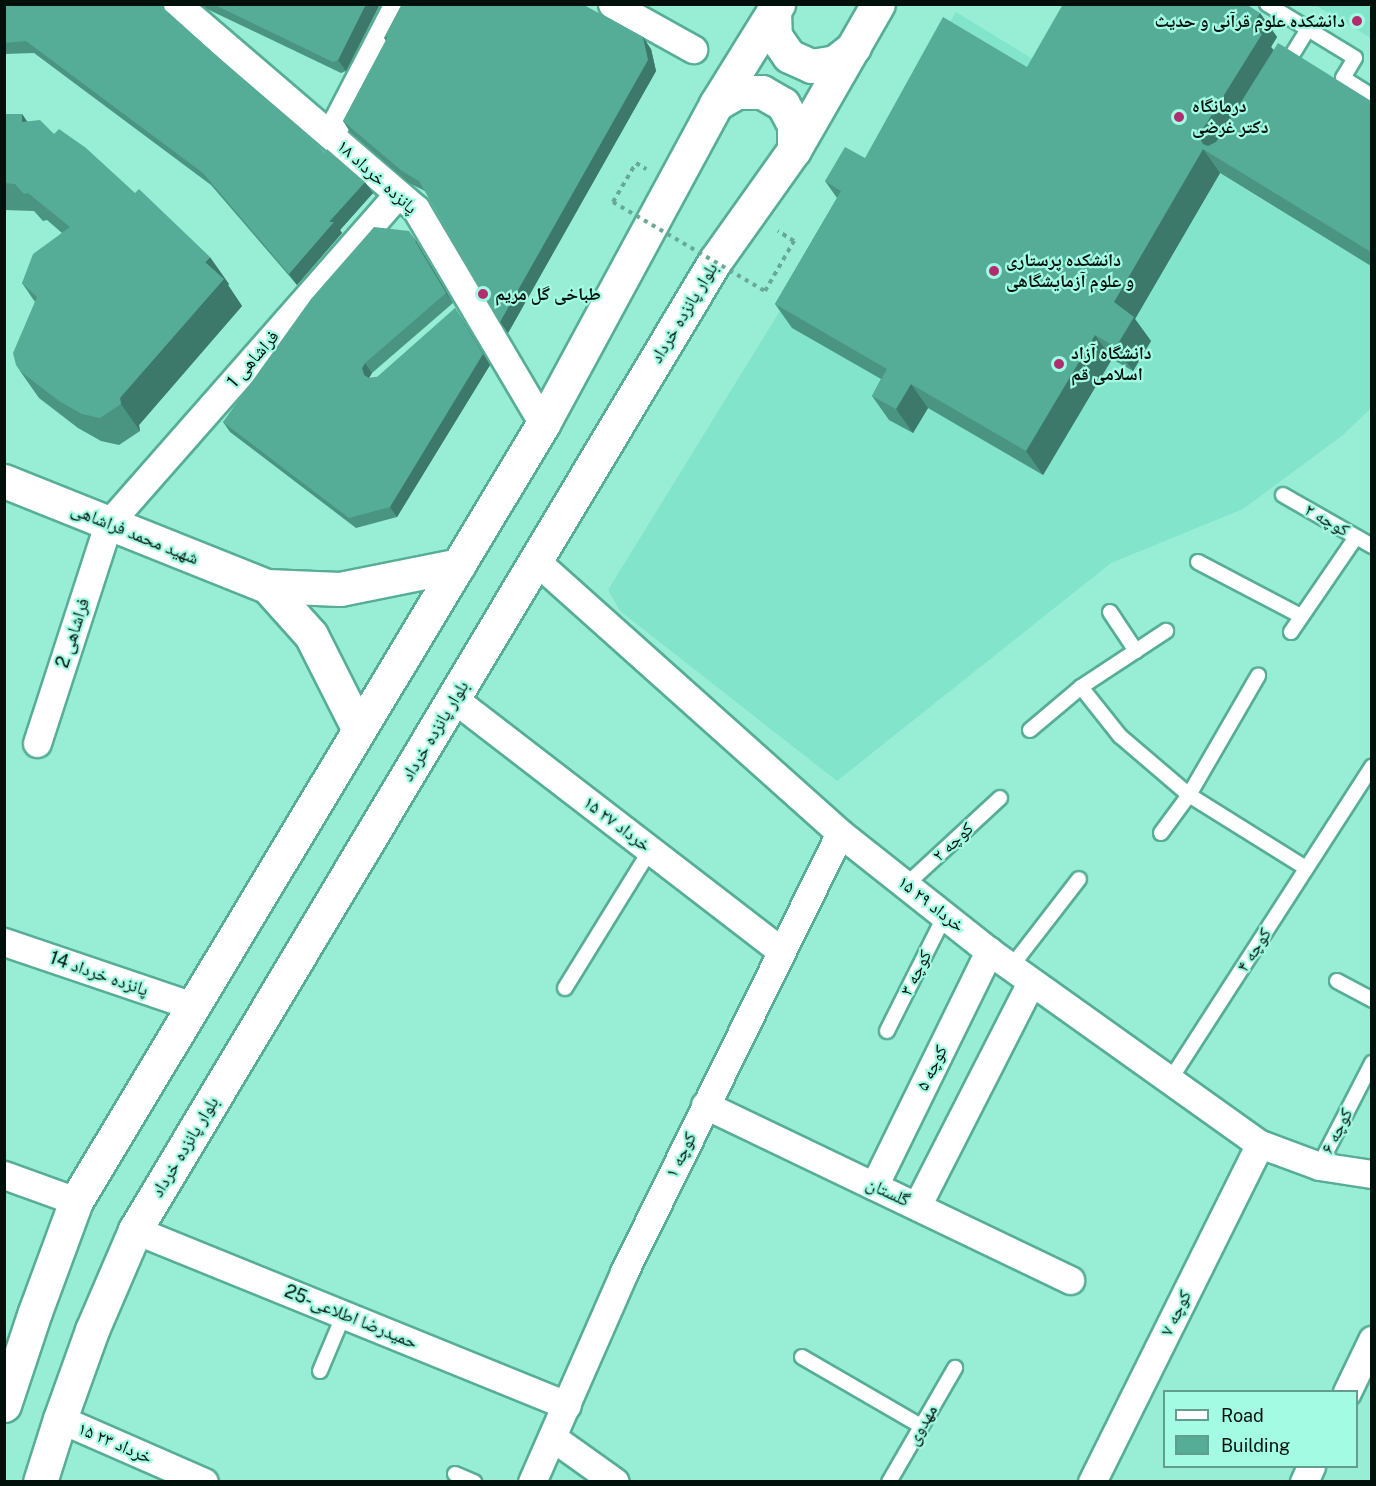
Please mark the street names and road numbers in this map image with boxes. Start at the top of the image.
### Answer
street label: پانزده خرداد ۱۸ [332,135,422,219]
street label: بلوار پانزده خرداد [646,259,722,367]
street label: فراشاهی 1 [222,326,284,392]
street label: شهید محمد فراشاهی [68,499,202,569]
street label: کوچه ۲ [1301,499,1353,541]
street label: فراشاهی 2 [52,595,94,671]
street label: بلوار پانزده خرداد [397,677,473,785]
street label: ۱۵ خرداد ۲۷ [579,792,655,856]
street label: کوچه ۲ [928,818,978,866]
street label: ۱۵ خرداد ۲۹ [893,871,969,937]
street label: کوچه ۴ [1232,924,1276,976]
street label: پانزده خرداد 14 [47,947,151,1001]
street label: کوچه ۳ [895,947,937,999]
street label: کوچه ۵ [912,1042,952,1094]
street label: بلوار پانزده خرداد [147,1093,223,1201]
street label: کوچه ۶ [1316,1105,1358,1157]
street label: کوچه ۱ [661,1129,701,1181]
street label: گلستان [863,1173,913,1211]
street label: حمیدرضا اطلاعی-25 [281,1280,421,1354]
street label: کوچه ۷ [1156,1287,1196,1339]
street label: مهدوی [902,1401,942,1449]
street label: ۱۵ خرداد ۲۳ [74,1418,156,1468]

